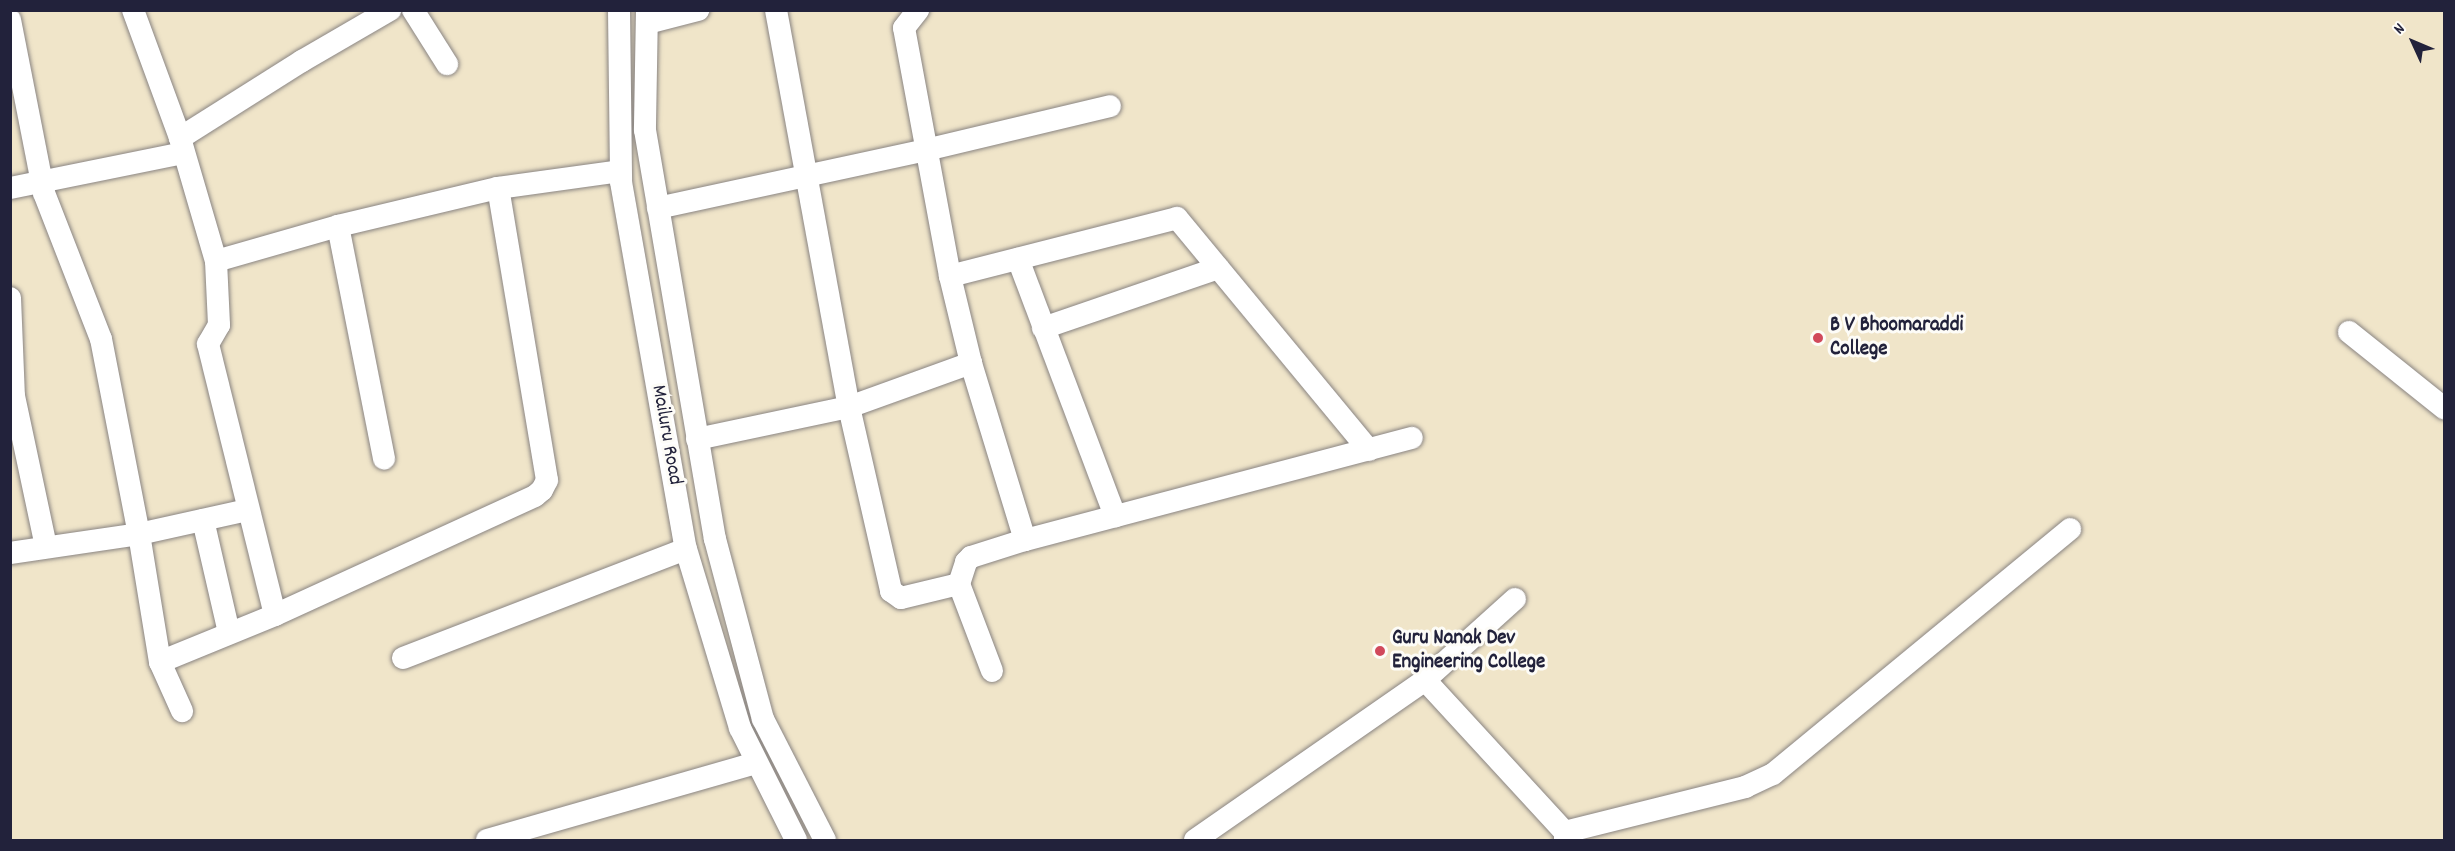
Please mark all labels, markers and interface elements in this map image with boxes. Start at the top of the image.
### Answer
north arrow [2383,12,2443,72]
text: N [2389,18,2411,40]
place label: B V Bhoomaraddi College [1830,313,1963,363]
marker: B V Bhoomaraddi College [1811,331,1825,345]
street label: Mailuru Road [645,383,687,487]
place label: Guru Nanak Dev Engineering College [1392,626,1545,676]
marker: Guru Nanak Dev Engineering College [1373,644,1387,658]

